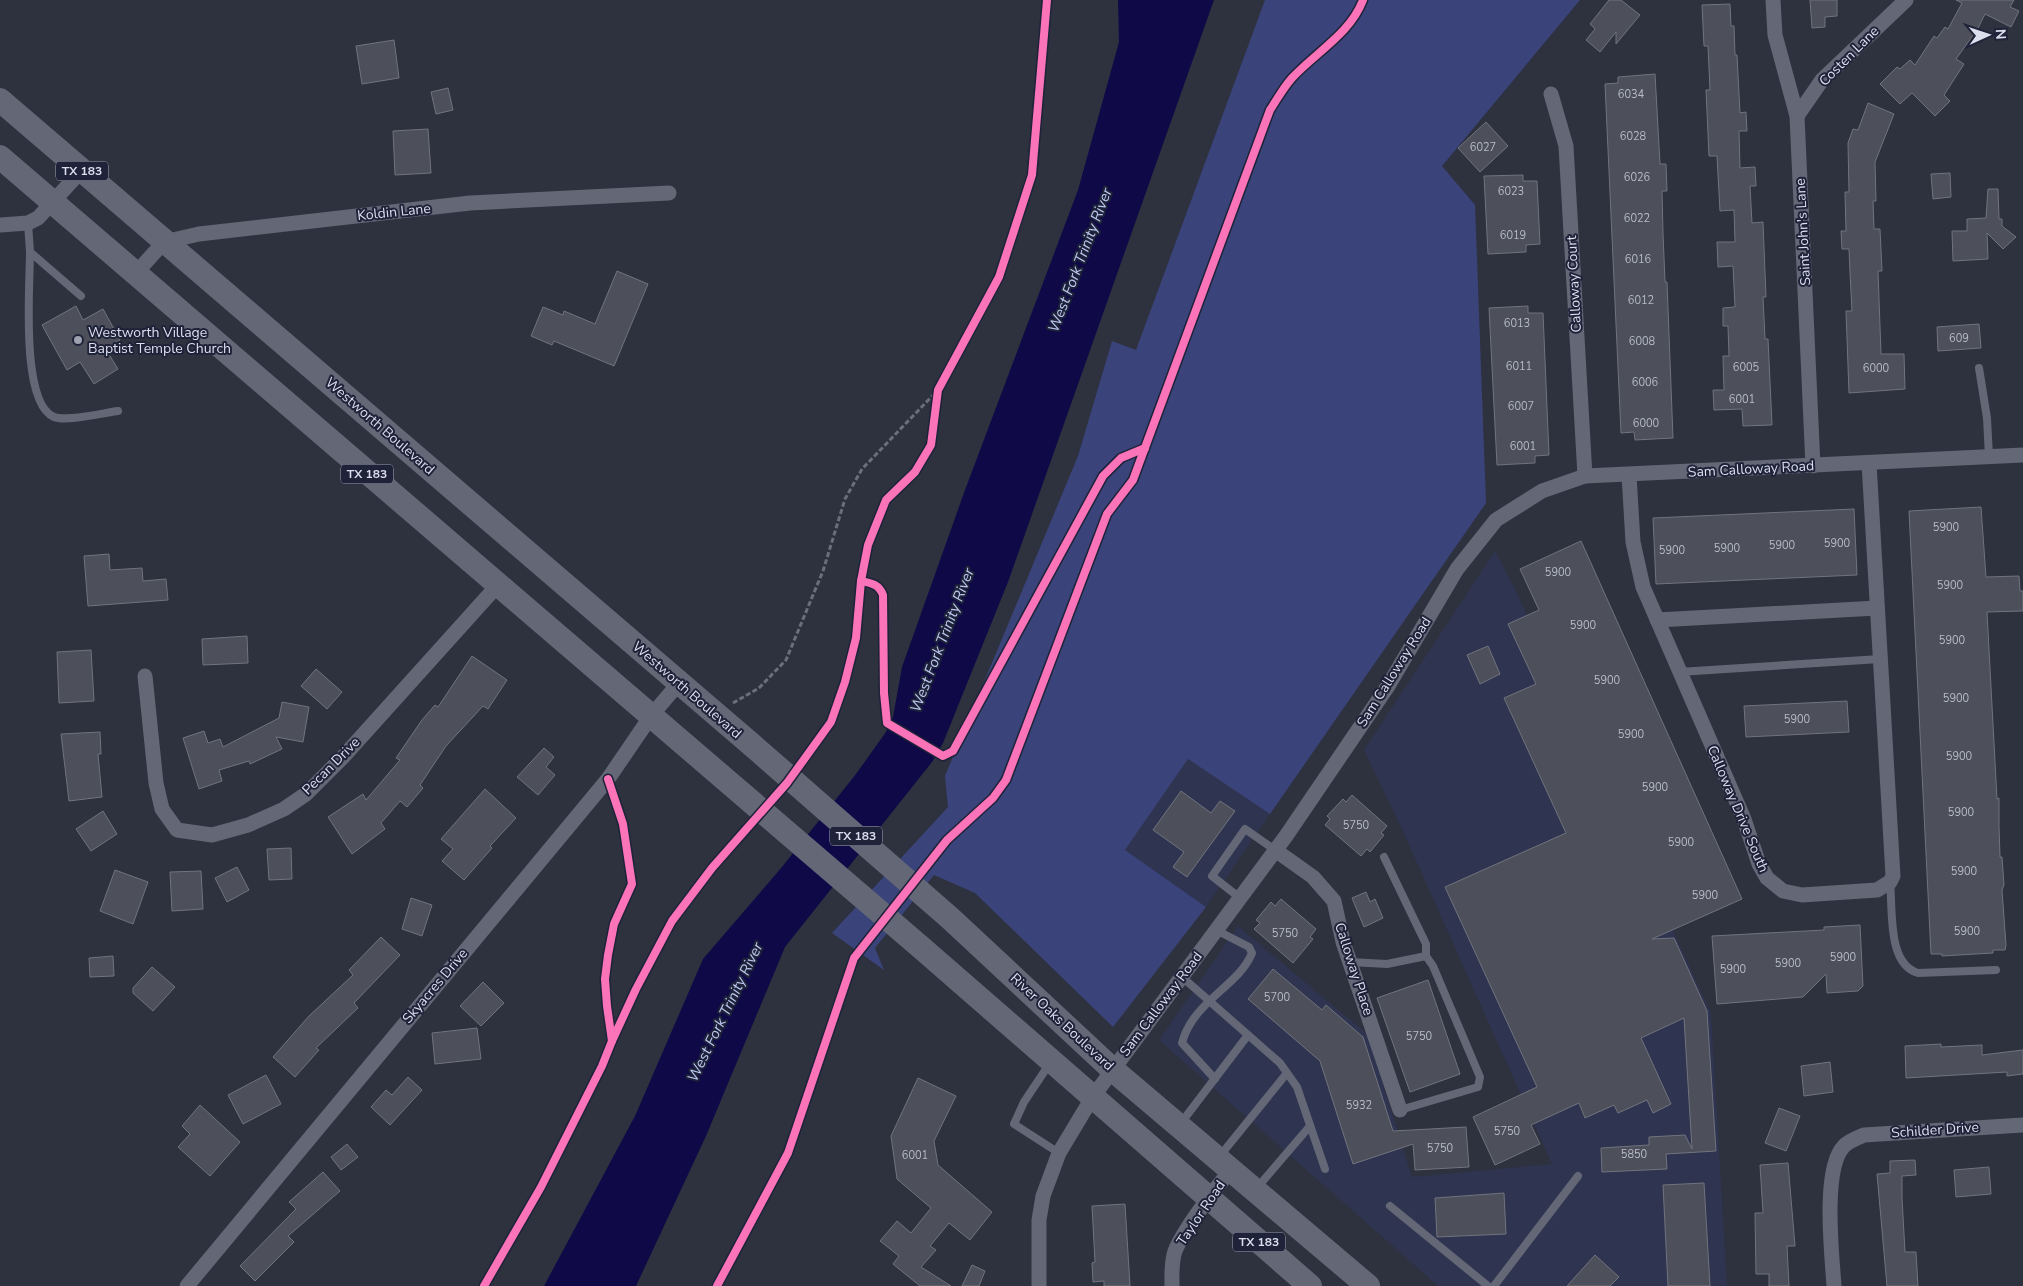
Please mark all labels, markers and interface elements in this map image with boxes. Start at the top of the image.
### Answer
north arrow [1963,10,2013,60]
street label: Costen Lane [1815,22,1883,90]
text: N [1991,29,2010,40]
house number: 6034 [1618,87,1645,102]
house number: 6028 [1620,129,1647,144]
house number: 6027 [1470,140,1496,155]
road number: TX 183 [56,162,108,180]
house number: 6026 [1624,170,1651,185]
street label: Saint John's Lane [1791,178,1815,286]
water label: West Fork Trinity River [1043,184,1117,335]
house number: 6023 [1498,184,1524,199]
street label: Koldin Lane [356,199,432,225]
house number: 6022 [1624,211,1650,226]
house number: 6019 [1500,228,1526,243]
street label: Calloway Court [1562,235,1586,333]
house number: 6016 [1625,252,1652,267]
house number: 6012 [1628,293,1654,308]
house number: 6013 [1504,316,1530,331]
place label: Westworth Village Baptist Temple Church [88,323,231,358]
house number: 609 [1949,331,1969,346]
marker: Westworth Village Baptist Temple Church [72,334,84,346]
house number: 6008 [1629,334,1656,349]
house number: 6011 [1506,359,1532,374]
house number: 6005 [1733,360,1760,375]
house number: 6000 [1863,361,1890,376]
street label: Westworth Boulevard [321,373,439,479]
house number: 6006 [1632,375,1659,390]
house number: 6001 [1729,392,1755,407]
house number: 6007 [1508,399,1534,414]
house number: 6000 [1633,416,1660,431]
house number: 6001 [1510,439,1536,454]
street label: Sam Calloway Road [1687,456,1815,482]
road number: TX 183 [341,464,393,484]
house number: 5900 [1933,520,1960,535]
house number: 5900 [1824,536,1851,551]
house number: 5900 [1769,538,1796,553]
house number: 5900 [1714,541,1741,556]
house number: 5900 [1659,543,1686,558]
water label: West Fork Trinity River [905,564,979,715]
house number: 5900 [1545,565,1572,580]
house number: 5900 [1937,578,1964,593]
street label: Sam Calloway Road [1352,613,1436,731]
house number: 5900 [1570,618,1597,633]
house number: 5900 [1939,633,1966,648]
street label: Westworth Boulevard [628,637,746,743]
house number: 5900 [1594,673,1621,688]
house number: 5900 [1943,691,1970,706]
house number: 5900 [1784,712,1811,727]
house number: 5900 [1618,727,1645,742]
street label: Pecan Drive [298,733,364,799]
street label: Calloway Drive South [1703,743,1773,875]
house number: 5900 [1946,749,1973,764]
house number: 5900 [1642,780,1669,795]
house number: 5900 [1948,805,1975,820]
house number: 5750 [1343,818,1370,833]
road number: TX 183 [830,826,882,846]
house number: 5900 [1668,835,1695,850]
house number: 5900 [1951,864,1978,879]
house number: 5900 [1692,888,1719,903]
street label: Calloway Place [1330,920,1378,1018]
house number: 5900 [1954,924,1981,939]
house number: 5750 [1272,926,1299,941]
water label: West Fork Trinity River [682,938,768,1085]
street label: Skyacres Drive [398,945,472,1027]
street label: Sam Calloway Road [1115,948,1207,1060]
house number: 5900 [1830,950,1857,965]
house number: 5900 [1775,956,1802,971]
house number: 5900 [1720,962,1747,977]
street label: River Oaks Boulevard [1006,969,1118,1075]
house number: 5700 [1264,990,1291,1005]
house number: 5750 [1406,1029,1433,1044]
house number: 5932 [1346,1098,1372,1113]
street label: Schilder Drive [1891,1117,1979,1143]
house number: 5750 [1494,1124,1521,1139]
house number: 5750 [1427,1141,1454,1156]
house number: 5850 [1621,1147,1648,1162]
house number: 6001 [902,1148,928,1163]
street label: Taylor Road [1172,1177,1230,1249]
road number: TX 183 [1233,1232,1285,1252]

